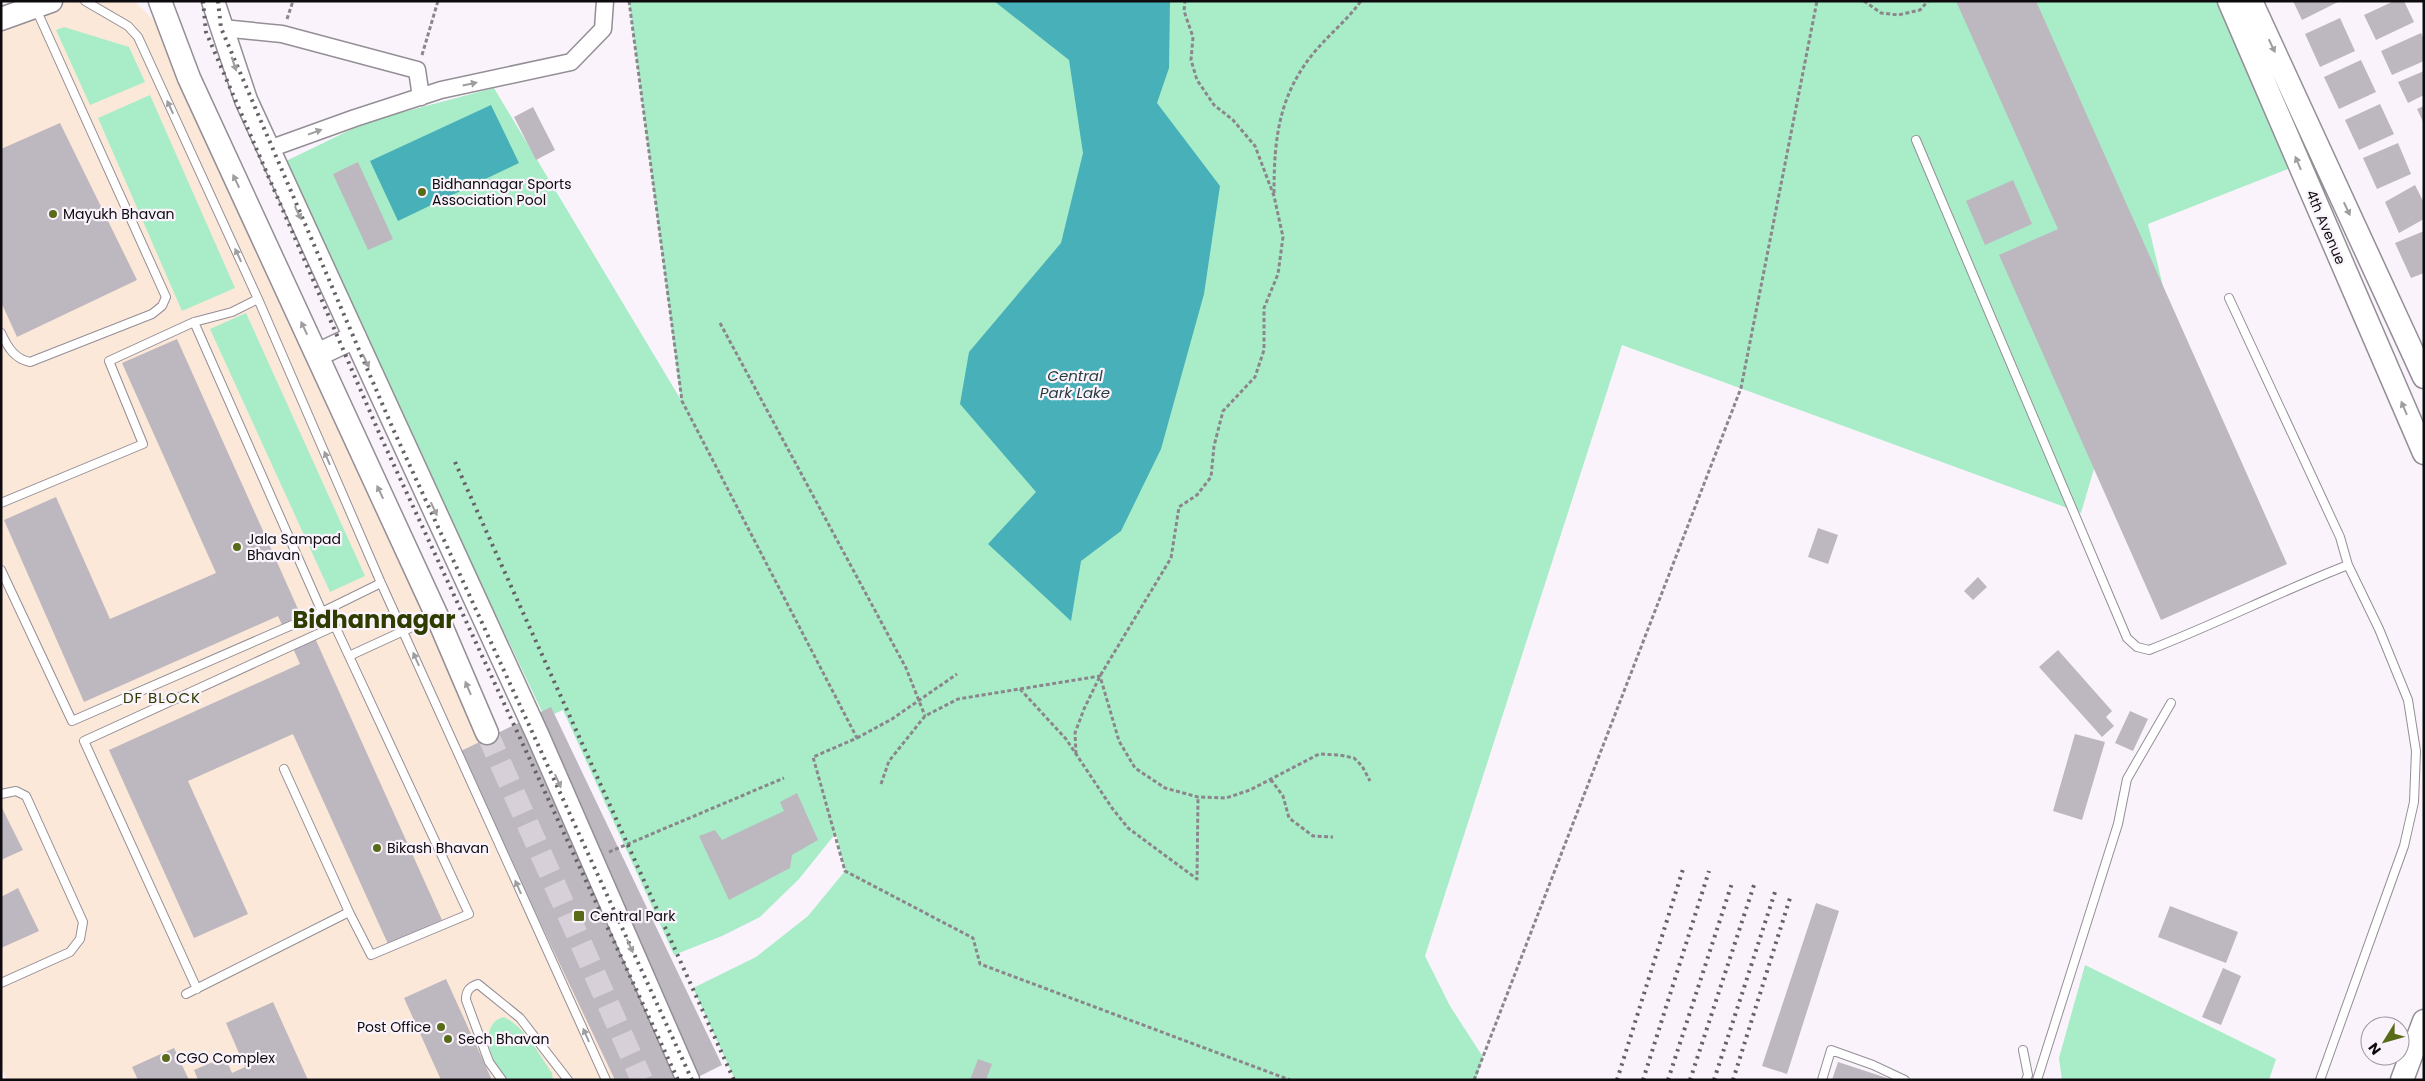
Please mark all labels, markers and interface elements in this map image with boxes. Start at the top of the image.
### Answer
one-way arrow [2268,39,2276,53]
one-way arrow [230,57,238,72]
one-way arrow [462,80,478,88]
one-way arrow [166,100,174,114]
one-way arrow [307,128,322,135]
one-way arrow [2294,156,2302,170]
one-way arrow [232,174,240,188]
place label: Bidhannagar Sports Association Pool [432,174,571,210]
marker: Bidhannagar Sports Association Pool [416,186,428,198]
street label: 4th Avenue [2301,187,2351,268]
one-way arrow [2343,202,2351,216]
place label: Mayukh Bhavan [63,204,175,224]
one-way arrow [295,206,303,220]
marker: Mayukh Bhavan [47,208,59,220]
one-way arrow [233,248,241,262]
one-way arrow [300,321,308,335]
one-way arrow [362,354,370,368]
water label: Central Park Lake [1040,365,1110,403]
one-way arrow [2400,401,2408,415]
one-way arrow [323,451,331,465]
one-way arrow [376,485,384,499]
one-way arrow [430,502,438,516]
place label: Jala Sampad Bhavan [247,529,341,565]
marker: Jala Sampad Bhavan [231,541,243,553]
district label: Bidhannagar [292,603,456,636]
one-way arrow [412,652,420,666]
one-way arrow [464,681,472,695]
district label: DF BLOCK [123,687,201,708]
one-way arrow [554,774,562,788]
place label: Bikash Bhavan [387,838,489,858]
marker: Bikash Bhavan [371,842,383,854]
one-way arrow [514,880,522,894]
place label: Central Park [590,906,676,926]
marker: Central Park [572,909,586,923]
one-way arrow [626,939,634,953]
north arrow [2360,1016,2410,1066]
place label: Post Office [357,1017,431,1037]
marker: Post Office [435,1021,447,1033]
one-way arrow [581,1028,589,1042]
place label: Sech Bhavan [458,1029,549,1049]
marker: Sech Bhavan [442,1033,454,1045]
text: N [2363,1039,2386,1059]
place label: CGO Complex [176,1048,275,1068]
marker: CGO Complex [160,1052,172,1064]

